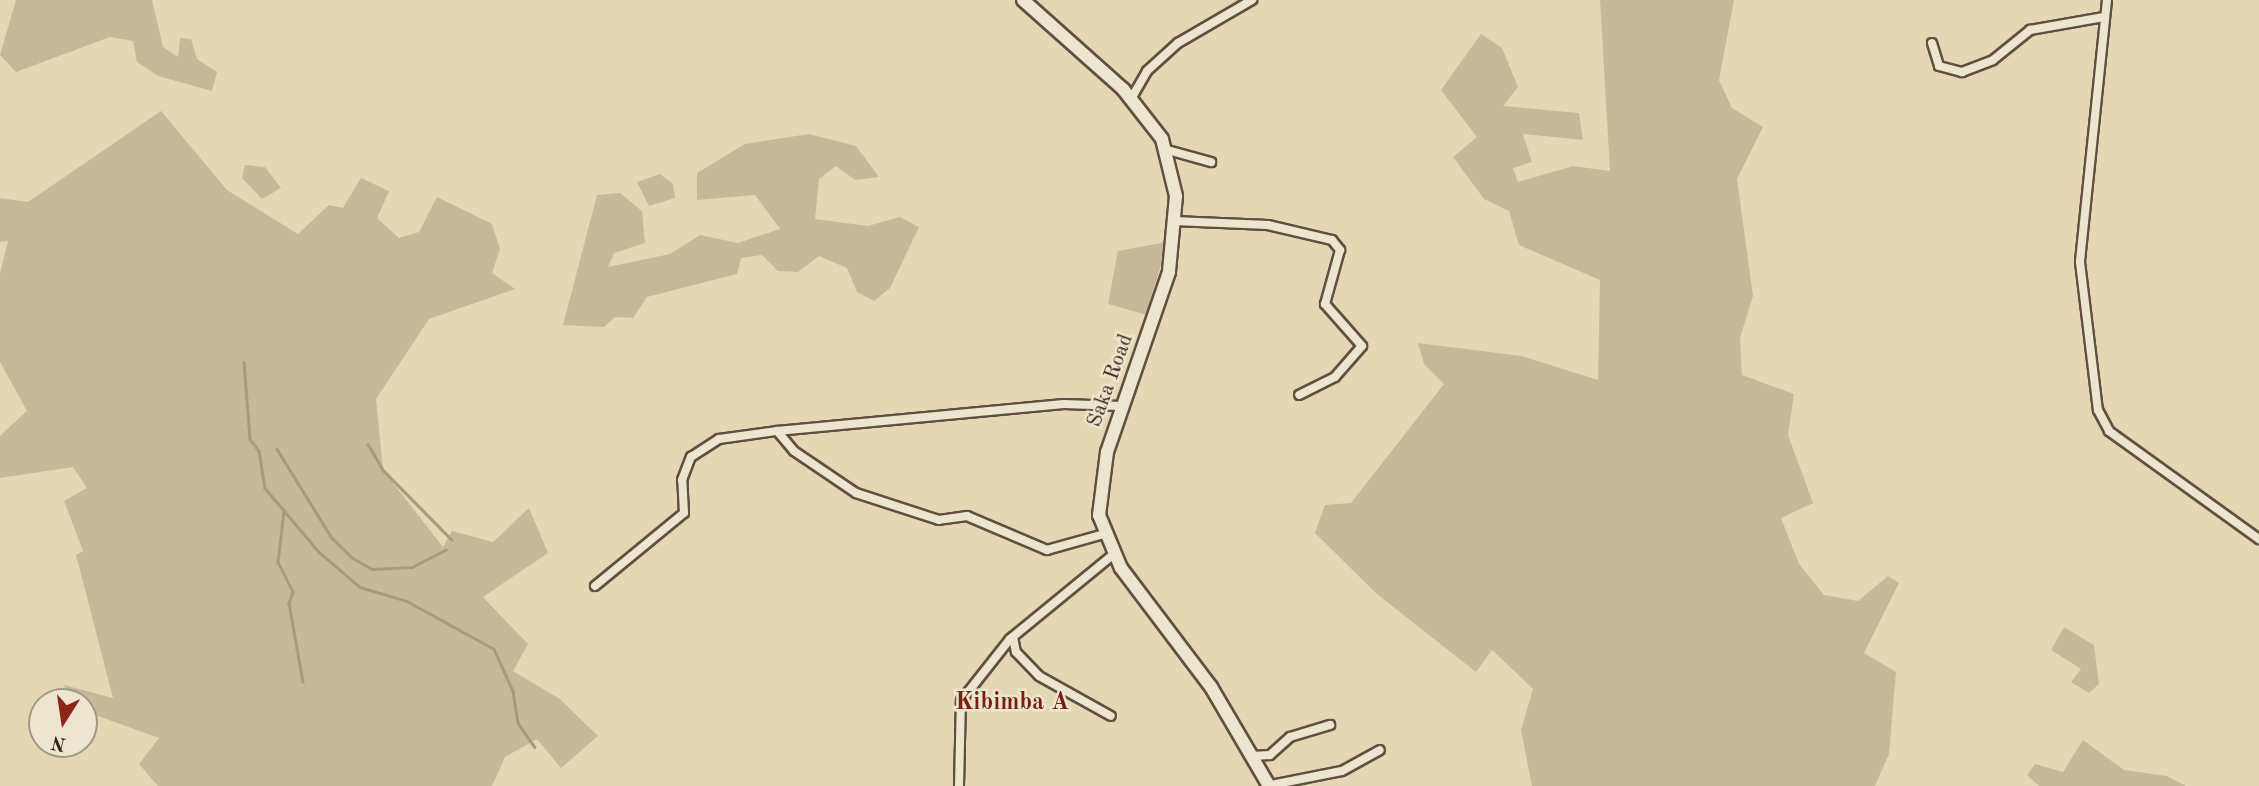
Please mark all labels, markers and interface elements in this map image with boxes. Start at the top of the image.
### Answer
street label: Saka Road [1083,331,1139,431]
north arrow [28,688,98,758]
district label: Kibimba A [955,690,1069,718]
text: N [50,731,68,753]

